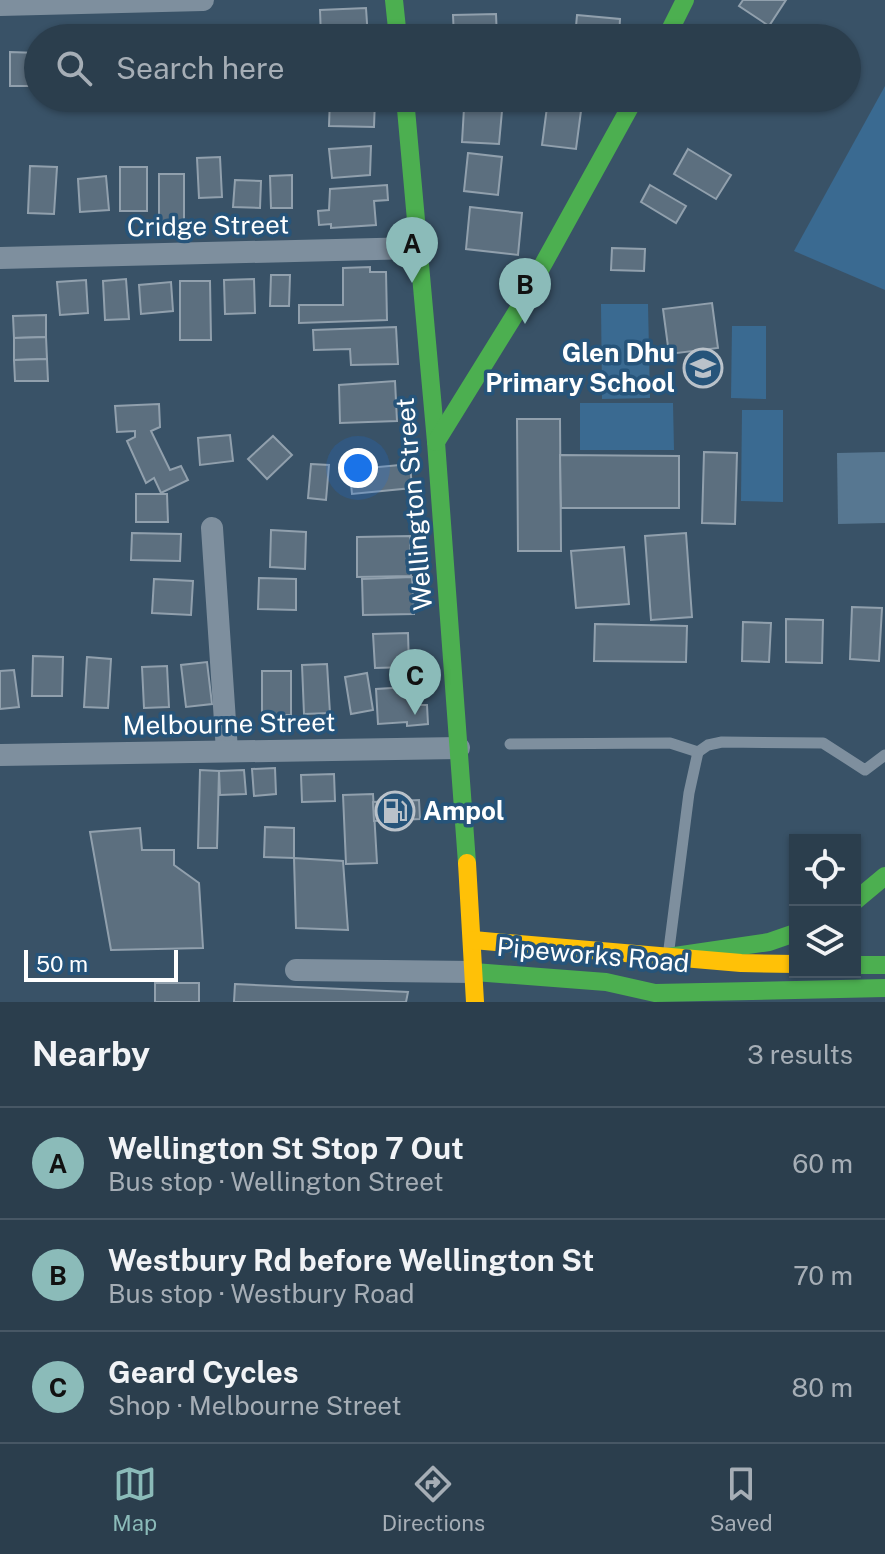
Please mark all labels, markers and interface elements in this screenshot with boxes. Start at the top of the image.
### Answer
search box [24,24,861,112]
icon: search [52,46,96,90]
text: Search here [116,50,284,86]
street label: Cridge Street [126,209,290,242]
pin: A [386,217,438,283]
pin: B [499,258,551,324]
place label: Glen Dhu Primary School [485,337,675,398]
school or university icon: Glen Dhu Primary School [682,347,724,389]
street label: Wellington Street [389,396,438,612]
your location [338,448,378,488]
pin: C [389,649,441,715]
street label: Melbourne Street [122,706,336,741]
fuel station icon: Ampol [374,790,416,832]
place label: Ampol [423,795,504,826]
map controls [789,834,861,978]
button: locate [789,834,861,906]
button: layers [789,906,861,978]
street label: Pipeworks Road [495,931,691,978]
scale bar [24,946,178,982]
text: 50 m [36,951,88,977]
text: Nearby [32,1034,150,1074]
text: 3 results [747,1039,853,1070]
text: Wellington St Stop 7 Out [108,1130,464,1166]
text: A [49,1148,67,1179]
text: 60 m [792,1148,853,1179]
text: Bus stop · Wellington Street [108,1166,444,1197]
text: Westbury Rd before Wellington St [108,1242,594,1278]
text: B [49,1260,67,1291]
text: 70 m [793,1260,853,1291]
text: Bus stop · Westbury Road [108,1278,415,1309]
text: Geard Cycles [108,1354,299,1390]
text: C [49,1372,67,1403]
text: 80 m [792,1372,853,1403]
text: Shop · Melbourne Street [108,1390,402,1421]
tab: Map [112,1462,157,1536]
tab: Directions [382,1462,485,1536]
tab: Saved [710,1462,773,1536]

